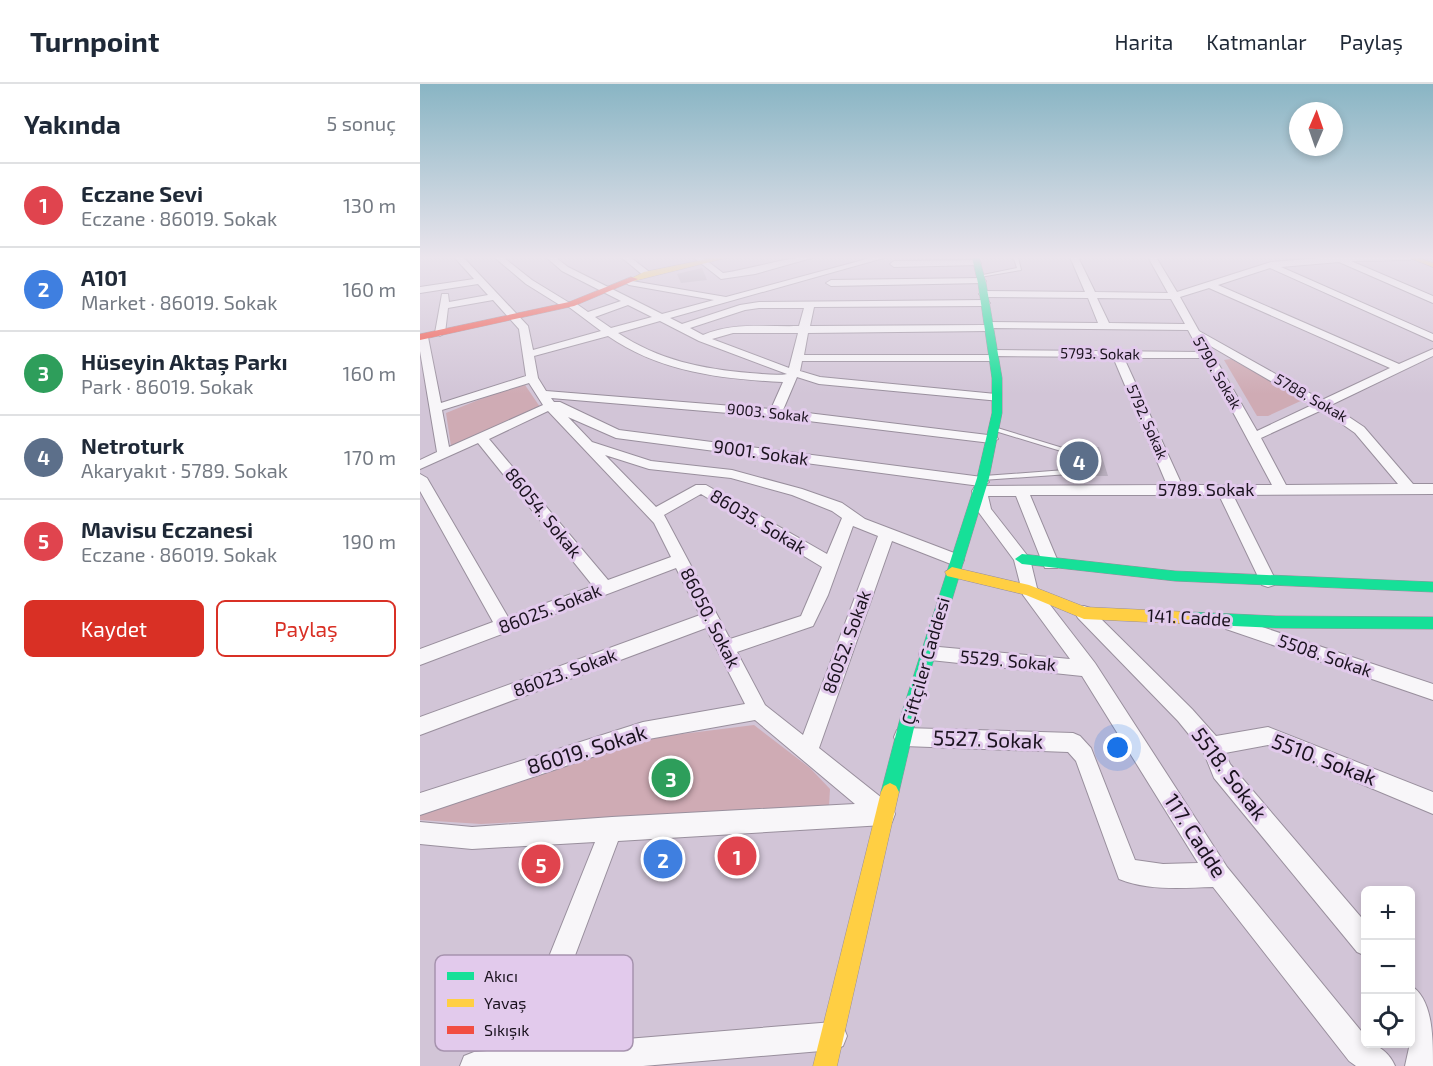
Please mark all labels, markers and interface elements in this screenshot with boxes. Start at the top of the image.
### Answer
text: Turnpoint [30,24,159,58]
text: Harita [1115,29,1173,54]
text: Katmanlar [1206,29,1307,54]
text: Paylaş [1340,29,1403,54]
north arrow [1289,102,1343,156]
text: Yakında [24,108,121,139]
text: 5 sonuç [327,111,396,135]
text: Eczane Sevi [81,180,203,206]
text: 1 [39,193,48,217]
text: 130 m [343,193,396,217]
text: Eczane · 86019. Sokak [81,206,277,230]
text: A101 [81,264,128,290]
text: 2 [38,277,49,301]
text: 160 m [343,277,396,301]
text: Market · 86019. Sokak [81,290,277,314]
street label: 5790. Sokak [1190,333,1246,412]
street label: 5793. Sokak [1060,343,1140,363]
text: Hüseyin Aktaş Parkı [81,348,288,374]
text: 3 [38,361,49,385]
text: 160 m [343,361,396,385]
street label: 5788. Sokak [1272,369,1351,425]
text: Park · 86019. Sokak [81,374,253,398]
street label: 5792. Sokak [1123,381,1173,462]
street label: 9003. Sokak [726,399,810,425]
text: Netroturk [81,432,184,458]
street label: 9001. Sokak [712,434,810,470]
pin: 4 [1060,438,1098,484]
text: 4 [37,445,50,469]
text: 170 m [344,445,396,469]
text: Akaryakıt · 5789. Sokak [81,458,288,482]
street label: 86054. Sokak [501,463,587,562]
street label: 5789. Sokak [1158,478,1254,500]
street label: 86035. Sokak [706,484,811,558]
text: Mavisu Eczanesi [81,516,253,542]
text: 5 [38,529,49,553]
text: 190 m [343,529,396,553]
text: Eczane · 86019. Sokak [81,542,277,566]
street label: 86050. Sokak [676,564,745,671]
street label: 86025. Sokak [495,578,604,638]
street label: 86052. Sokak [817,587,875,696]
street label: Çiftçiler Caddesi [896,594,955,727]
button: Kaydet [24,600,204,657]
button: Paylaş [216,600,396,657]
street label: 141. Cadde [1147,604,1232,630]
street label: 5508. Sokak [1276,629,1375,681]
street label: 86023. Sokak [510,643,620,701]
street label: 5529. Sokak [959,645,1057,675]
street label: 86019. Sokak [524,718,650,779]
street label: 5518. Sokak [1187,722,1273,825]
street label: 5527. Sokak [933,724,1044,753]
street label: 5510. Sokak [1269,727,1380,790]
your location [1103,733,1132,762]
pin: 3 [652,756,690,800]
street label: 117. Cadde [1160,789,1233,882]
pin: 1 [718,834,756,878]
pin: 2 [644,836,682,882]
pin: 5 [522,842,560,886]
map controls [1361,886,1415,1048]
button: + [1361,886,1415,940]
button: − [1361,940,1415,994]
legend [435,955,633,1051]
text: Akıcı [484,966,518,985]
text: Yavaş [484,993,526,1013]
button: locate [1361,994,1415,1048]
text: Sıkışık [484,1020,529,1040]

